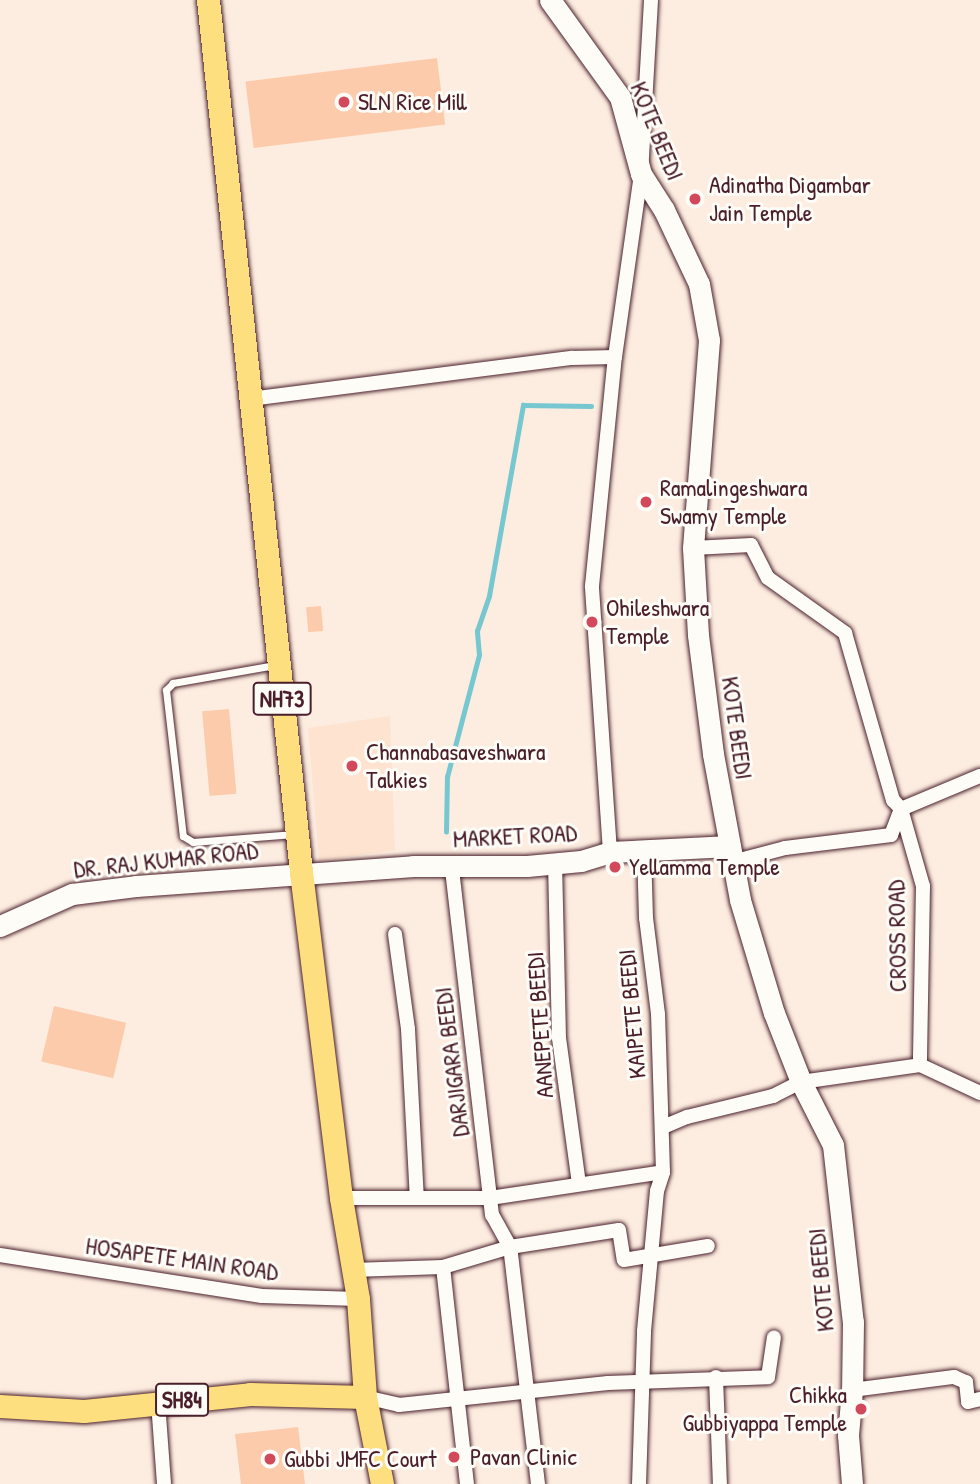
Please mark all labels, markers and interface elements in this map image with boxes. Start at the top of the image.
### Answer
street label: KOTE BEEDI [624,78,690,184]
place label: SLN Rice Mill [358,88,467,116]
marker: SLN Rice Mill [336,94,352,110]
place label: Adinatha Digambar Jain Temple [709,171,871,227]
marker: Adinatha Digambar Jain Temple [687,191,703,207]
place label: Ramalingeshwara Swamy Temple [660,474,807,530]
marker: Ramalingeshwara Swamy Temple [638,494,654,510]
place label: Ohileshwara Temple [606,594,709,650]
marker: Ohileshwara Temple [584,614,600,630]
street label: KOTE BEEDI [716,675,758,781]
road number: NH73 [252,680,312,719]
place label: Channabasaveshwara Talkies [366,738,545,794]
marker: Channabasaveshwara Talkies [344,758,360,774]
street label: MARKET ROAD [452,818,578,854]
street label: DR. RAJ KUMAR ROAD [72,836,260,884]
place label: Yellamma Temple [629,853,780,881]
marker: Yellamma Temple [607,859,623,875]
street label: CROSS ROAD [882,880,912,992]
street label: KAIPETE BEEDI [612,948,652,1080]
street label: AANEPETE BEEDI [521,951,559,1099]
street label: DARJIGARA BEEDI [429,986,475,1138]
street label: KOTE BEEDI [802,1227,840,1333]
street label: HOSAPETE MAIN ROAD [84,1231,280,1287]
road number: SH84 [154,1380,210,1420]
place label: Chikka Gubbiyappa Temple [682,1381,847,1437]
marker: Chikka Gubbiyappa Temple [853,1401,869,1417]
place label: Pavan Clinic [470,1443,577,1471]
place label: Gubbi JMFC Court [284,1445,437,1473]
marker: Pavan Clinic [444,1447,464,1467]
marker: Gubbi JMFC Court [262,1451,278,1467]

